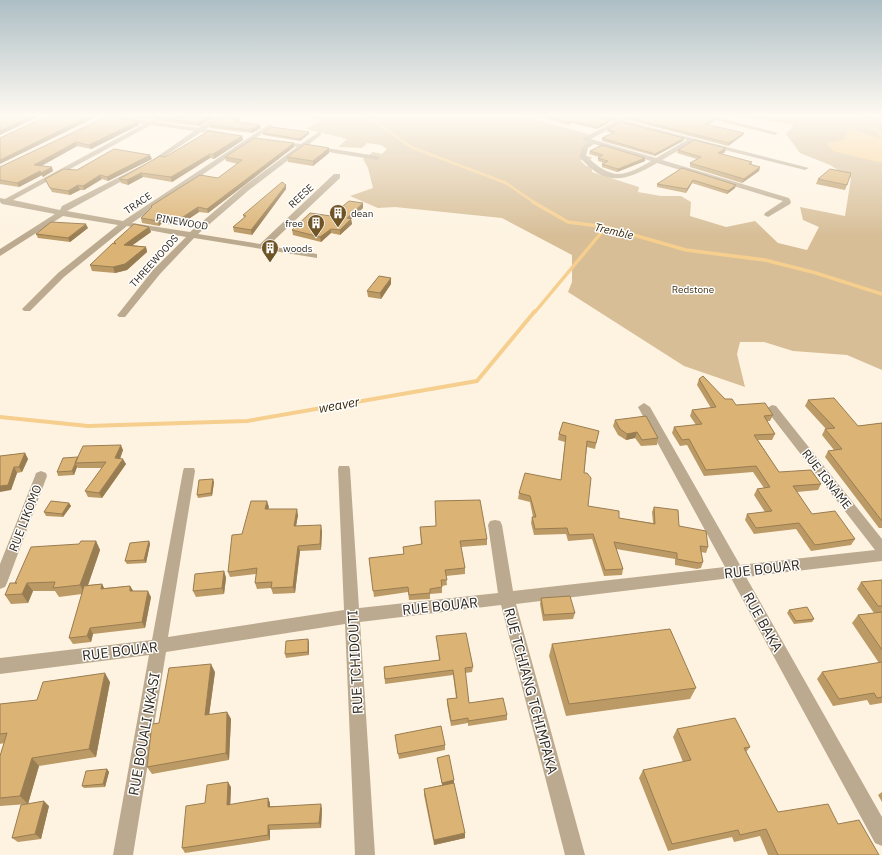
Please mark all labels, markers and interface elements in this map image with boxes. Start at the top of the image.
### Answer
street label: REESE [286,181,316,211]
street label: TRACE [122,189,154,217]
building icon: dean [328,203,348,228]
place label: dean [351,207,373,220]
street label: PINEWOOD [155,211,209,233]
building icon: free [306,213,326,238]
place label: free [285,217,304,230]
water label: Tremble [593,220,635,242]
street label: THREEWOODS [127,232,181,290]
building icon: woods [260,238,280,263]
place label: woods [283,242,313,255]
park label: Redstone [672,283,715,296]
water label: weaver [317,393,362,417]
street label: RUE IGNAME [799,446,855,512]
street label: RUE LIKOMO [5,482,45,554]
street label: RUE BOUAR [723,555,801,583]
street label: RUE BAKA [739,589,787,655]
street label: RUE BOUAR [401,593,479,619]
street label: RUE TCHIANG TCHIMPAKA [500,606,562,776]
street label: RUE TCHIDOUTI [343,610,367,714]
street label: RUE BOUAR [81,637,159,665]
street label: RUE BOUALI NKASI [124,671,164,797]

